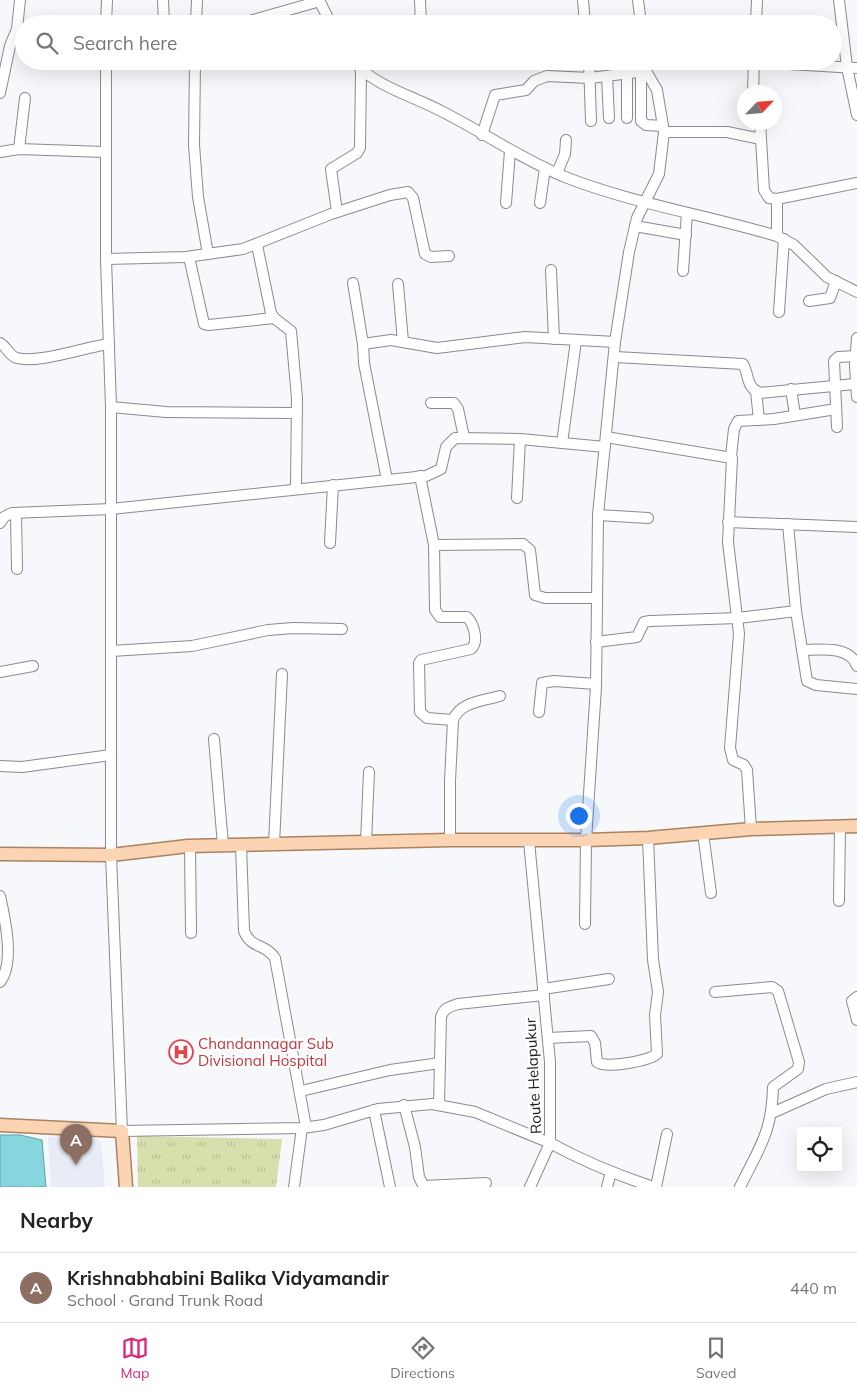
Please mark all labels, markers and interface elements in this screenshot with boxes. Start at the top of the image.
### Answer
search box [15,15,842,70]
icon: search [33,29,61,57]
text: Search here [73,31,177,55]
north arrow [737,85,782,130]
your location [566,803,592,829]
street label: Route Helapukur [520,1017,546,1135]
place label: Chandannagar Sub Divisional Hospital [198,1034,334,1070]
hospital icon: Chandannagar Sub Divisional Hospital [168,1039,194,1065]
pin: A [60,1124,92,1165]
map controls [797,1127,842,1172]
button: locate [797,1127,842,1172]
text: Nearby [20,1207,93,1233]
text: Krishnabhabini Balika Vidyamandir [67,1266,389,1290]
text: A [30,1278,42,1298]
text: 440 m [790,1278,837,1298]
text: School · Grand Trunk Road [67,1290,263,1310]
tab: Map [121,1334,149,1382]
tab: Directions [390,1334,455,1382]
tab: Saved [696,1334,736,1382]

